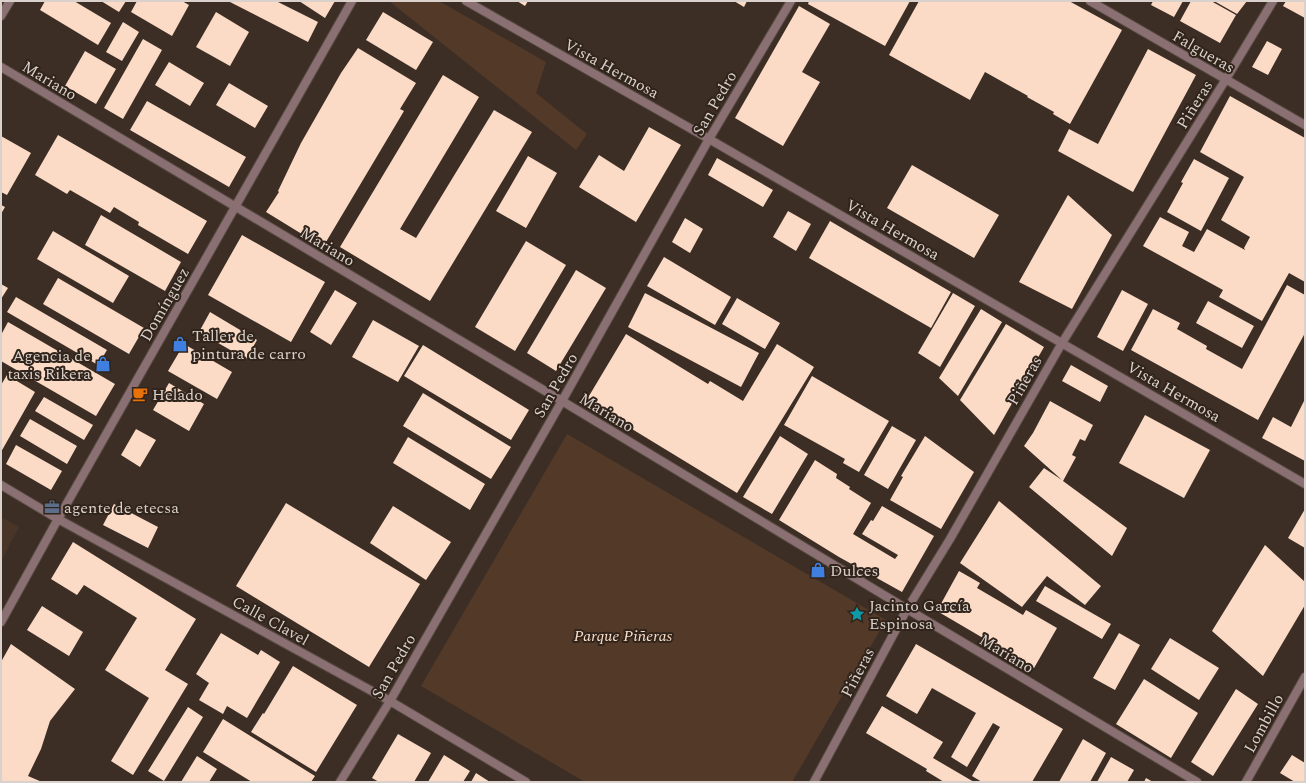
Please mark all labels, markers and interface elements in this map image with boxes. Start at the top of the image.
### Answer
street label: Falgueras [1168,24,1239,79]
street label: Vista Hermosa [560,33,664,105]
street label: Mariano [17,55,82,107]
street label: San Pedro [687,67,743,140]
street label: Piñeras [1170,75,1219,134]
street label: Vista Hermosa [841,193,944,267]
street label: Mariano [295,221,360,273]
street label: Domínguez [134,263,196,346]
place label: Taller de pintura de carro [192,324,306,366]
shop icon: Taller de pintura de carro [171,335,189,353]
place label: Agencia de taxis Rikera [7,344,91,386]
street label: San Pedro [528,349,584,422]
street label: Piñeras [1001,351,1049,410]
shop icon: Agencia de taxis Rikera [94,355,112,373]
street label: Vista Hermosa [1122,355,1225,429]
place label: Helado [152,383,203,407]
cafe icon: Helado [131,385,149,403]
street label: Mariano [574,387,639,439]
place label: agente de etecsa [64,496,179,520]
office icon: agente de etecsa [43,498,61,516]
place label: Dulces [830,559,878,583]
shop icon: Dulces [809,561,827,579]
street label: Calle Clavel [228,590,313,652]
place label: Jacinto García Espinosa [869,594,970,636]
place icon: Jacinto García Espinosa [848,605,866,623]
park label: Parque Piñeras [574,624,673,648]
street label: Mariano [974,628,1039,680]
street label: San Pedro [366,630,422,703]
street label: Piñeras [835,643,881,702]
street label: Lombillo [1238,690,1290,757]

